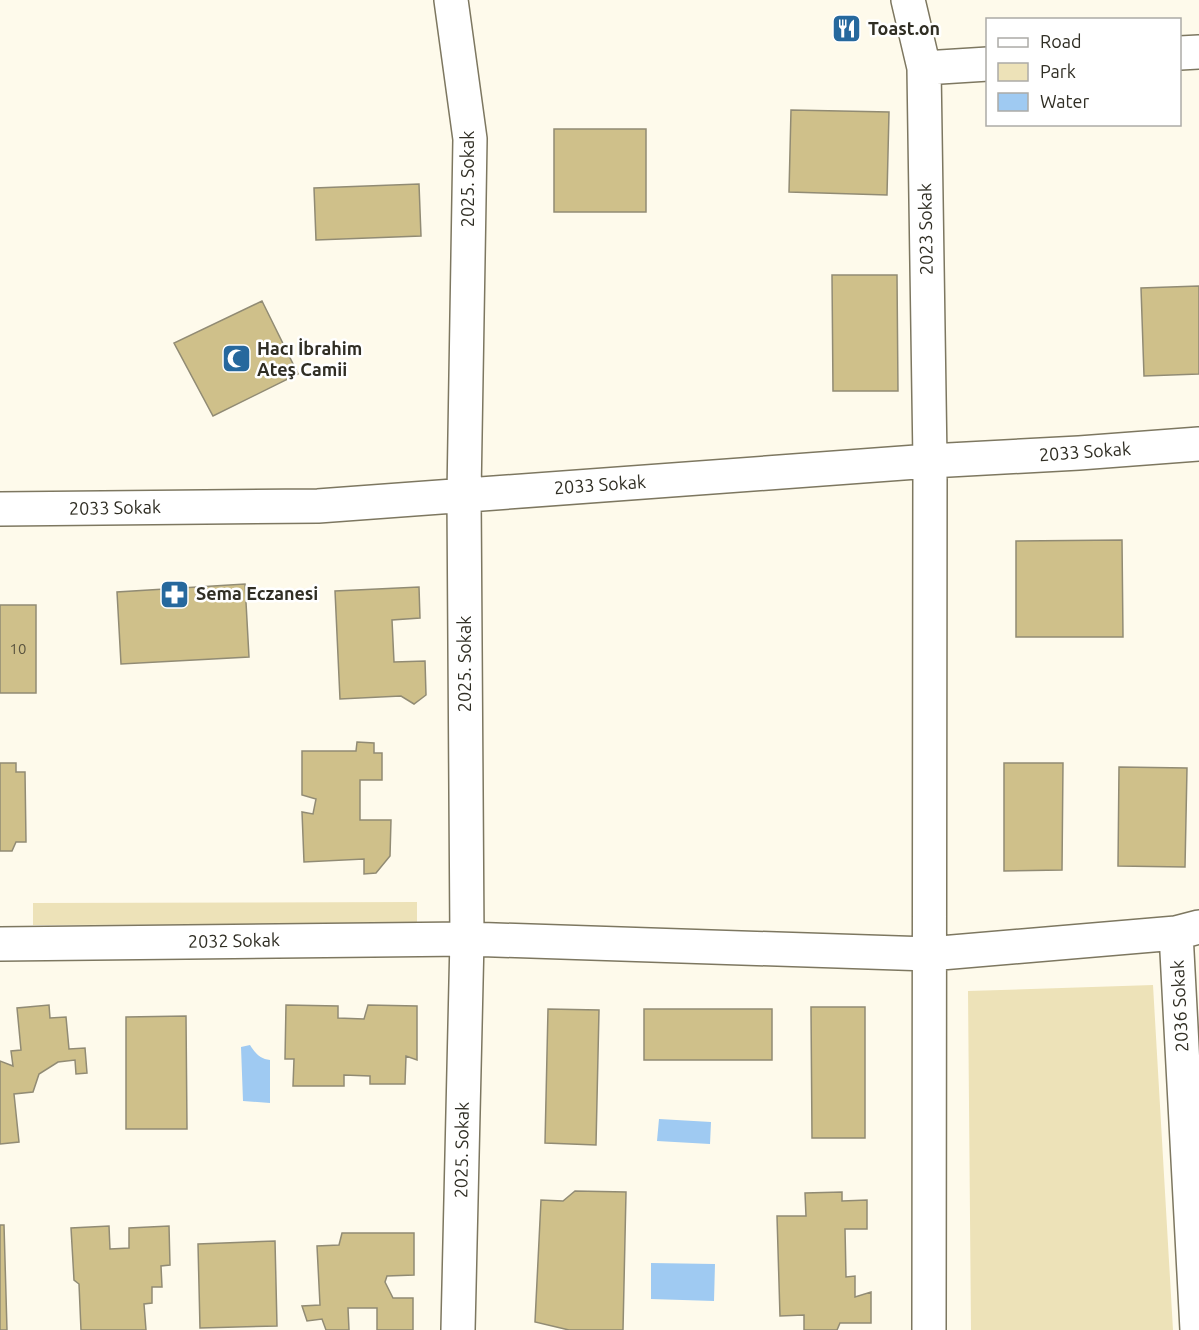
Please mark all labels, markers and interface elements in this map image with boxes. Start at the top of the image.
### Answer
restaurant icon: Toast.on [831,13,863,45]
place label: Toast.on [868,18,940,38]
legend [986,18,1181,126]
text: Road [1040,31,1082,51]
text: Park [1040,61,1076,81]
text: Water [1040,91,1090,111]
street label: 2025. Sokak [457,131,477,227]
street label: 2023 Sokak [914,183,936,275]
place label: Hacı İbrahim Ateş Camii [257,338,362,380]
mosque icon: Hacı İbrahim Ateş Camii [220,343,252,375]
street label: 2033 Sokak [1038,438,1132,464]
street label: 2033 Sokak [553,471,647,497]
street label: 2033 Sokak [69,496,161,518]
pharmacy icon: Sema Eczanesi [159,578,191,610]
place label: Sema Eczanesi [196,583,318,603]
street label: 2025. Sokak [454,616,474,712]
house number: 10 [10,640,26,657]
street label: 2032 Sokak [188,929,280,951]
street label: 2036 Sokak [1167,960,1191,1053]
street label: 2025. Sokak [450,1102,472,1198]

